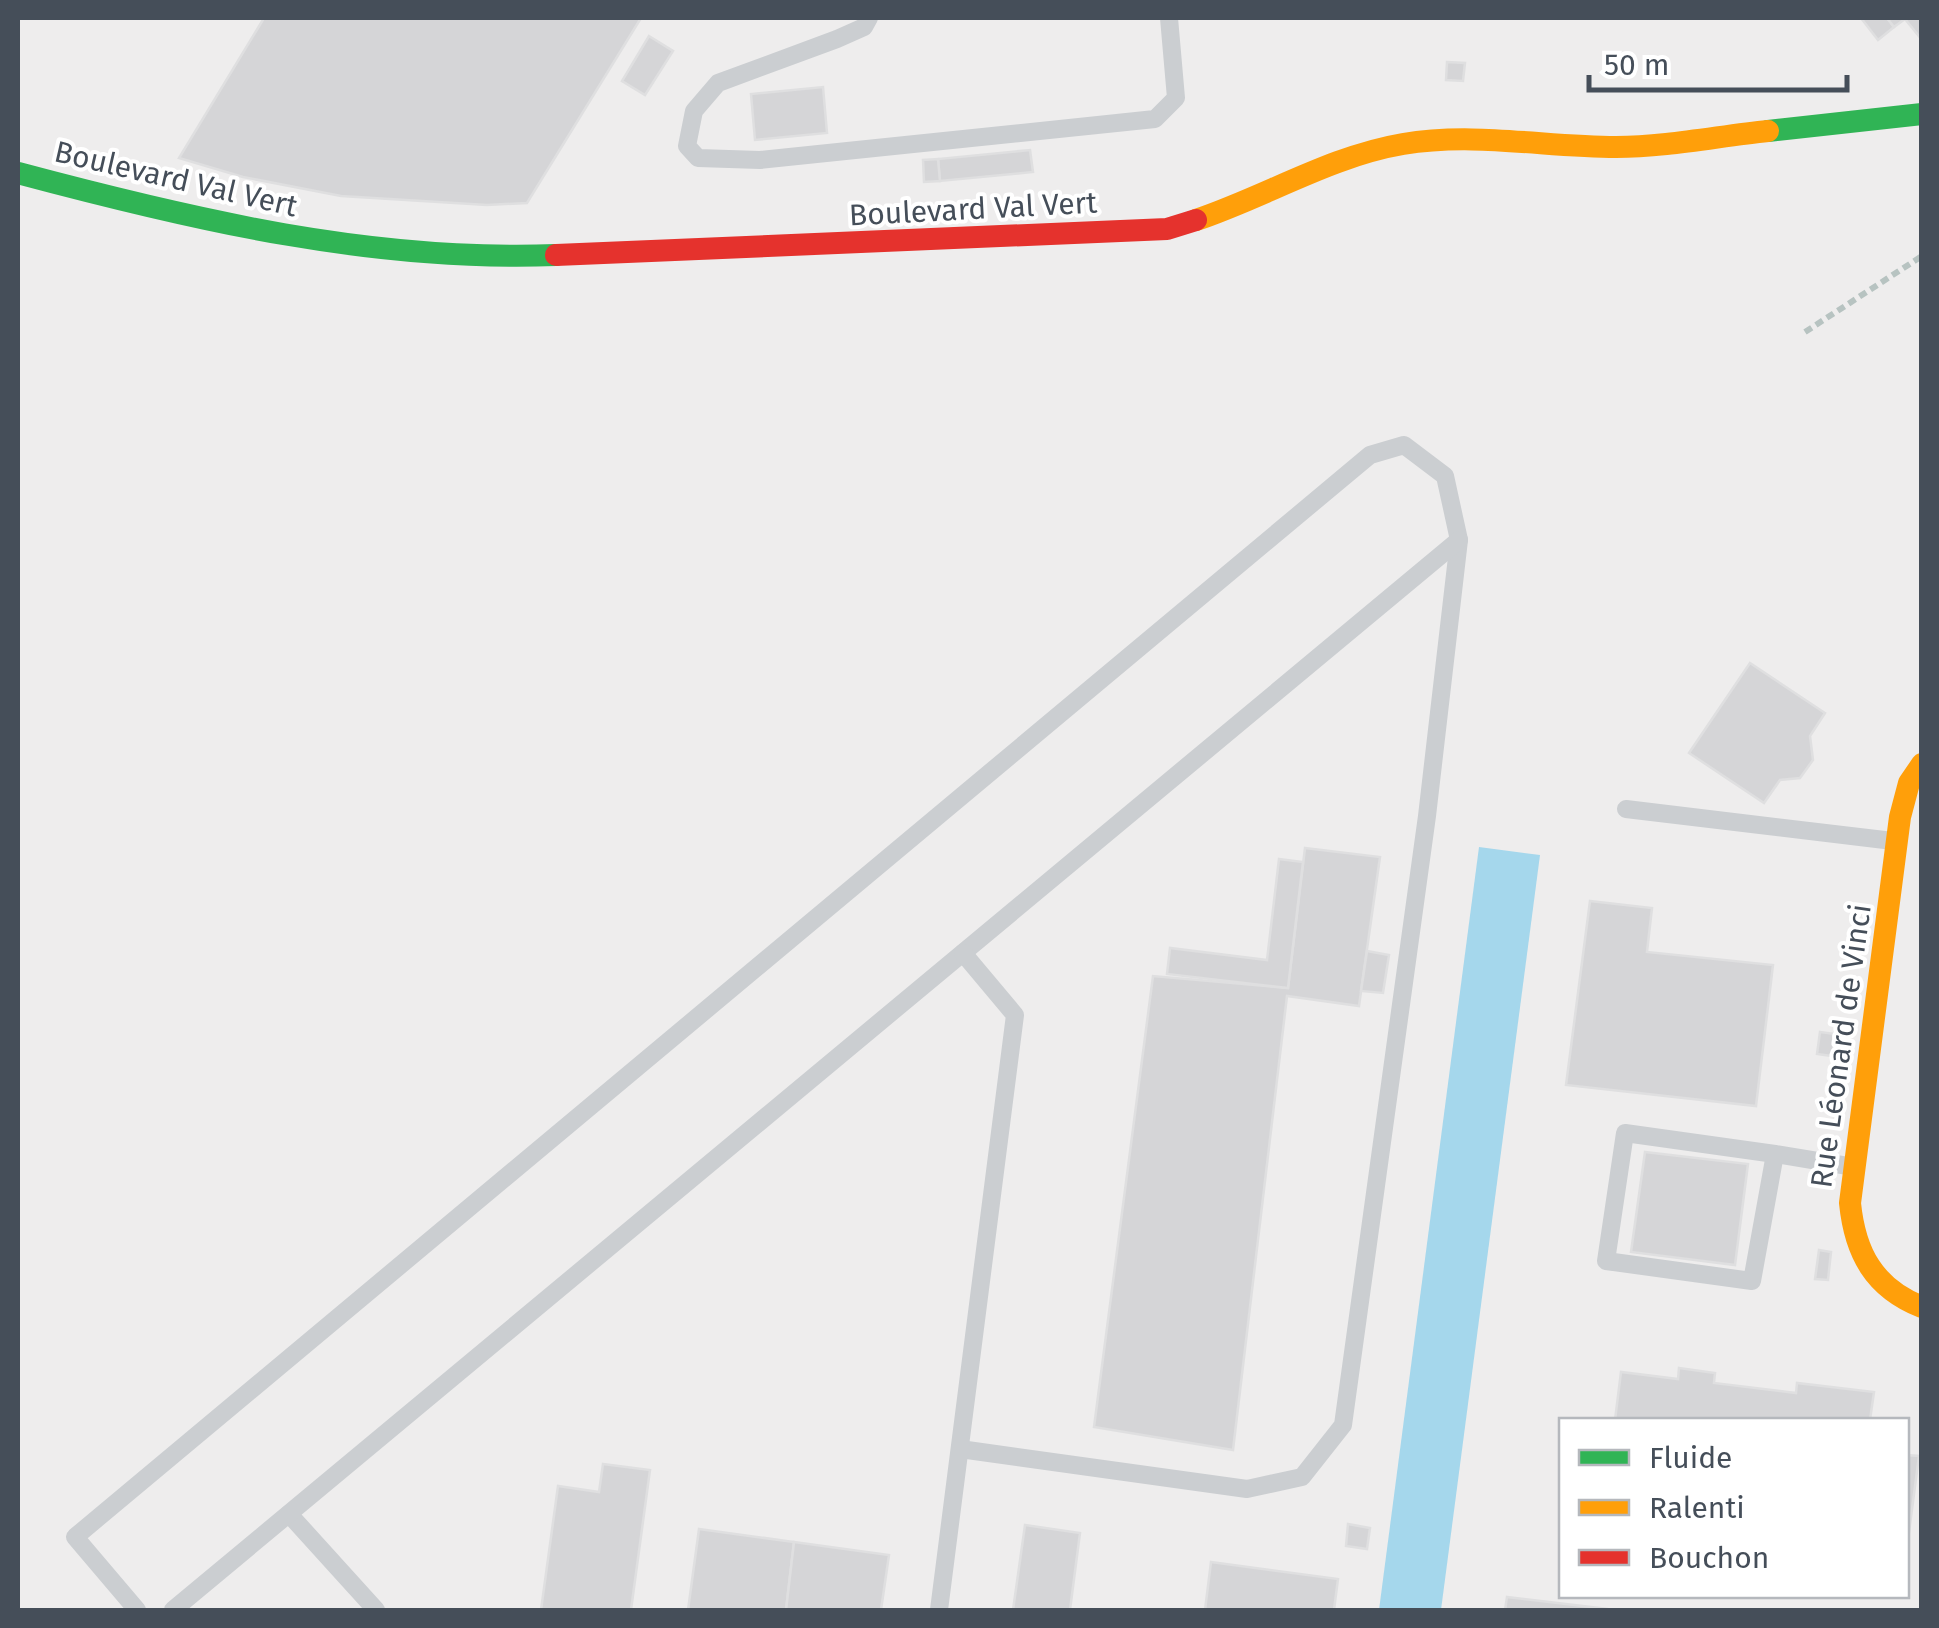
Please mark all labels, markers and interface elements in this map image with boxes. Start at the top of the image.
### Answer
scale bar [1589,30,1846,92]
text: 50 m [1604,47,1669,83]
street label: Boulevard Val Vert [51,134,301,224]
street label: Boulevard Val Vert [848,185,1098,233]
street label: Rue Léonard de Vinci [1803,902,1879,1190]
legend [1559,1418,1909,1598]
text: Fluide [1649,1440,1732,1476]
text: Ralenti [1649,1490,1745,1526]
text: Bouchon [1649,1540,1769,1576]

